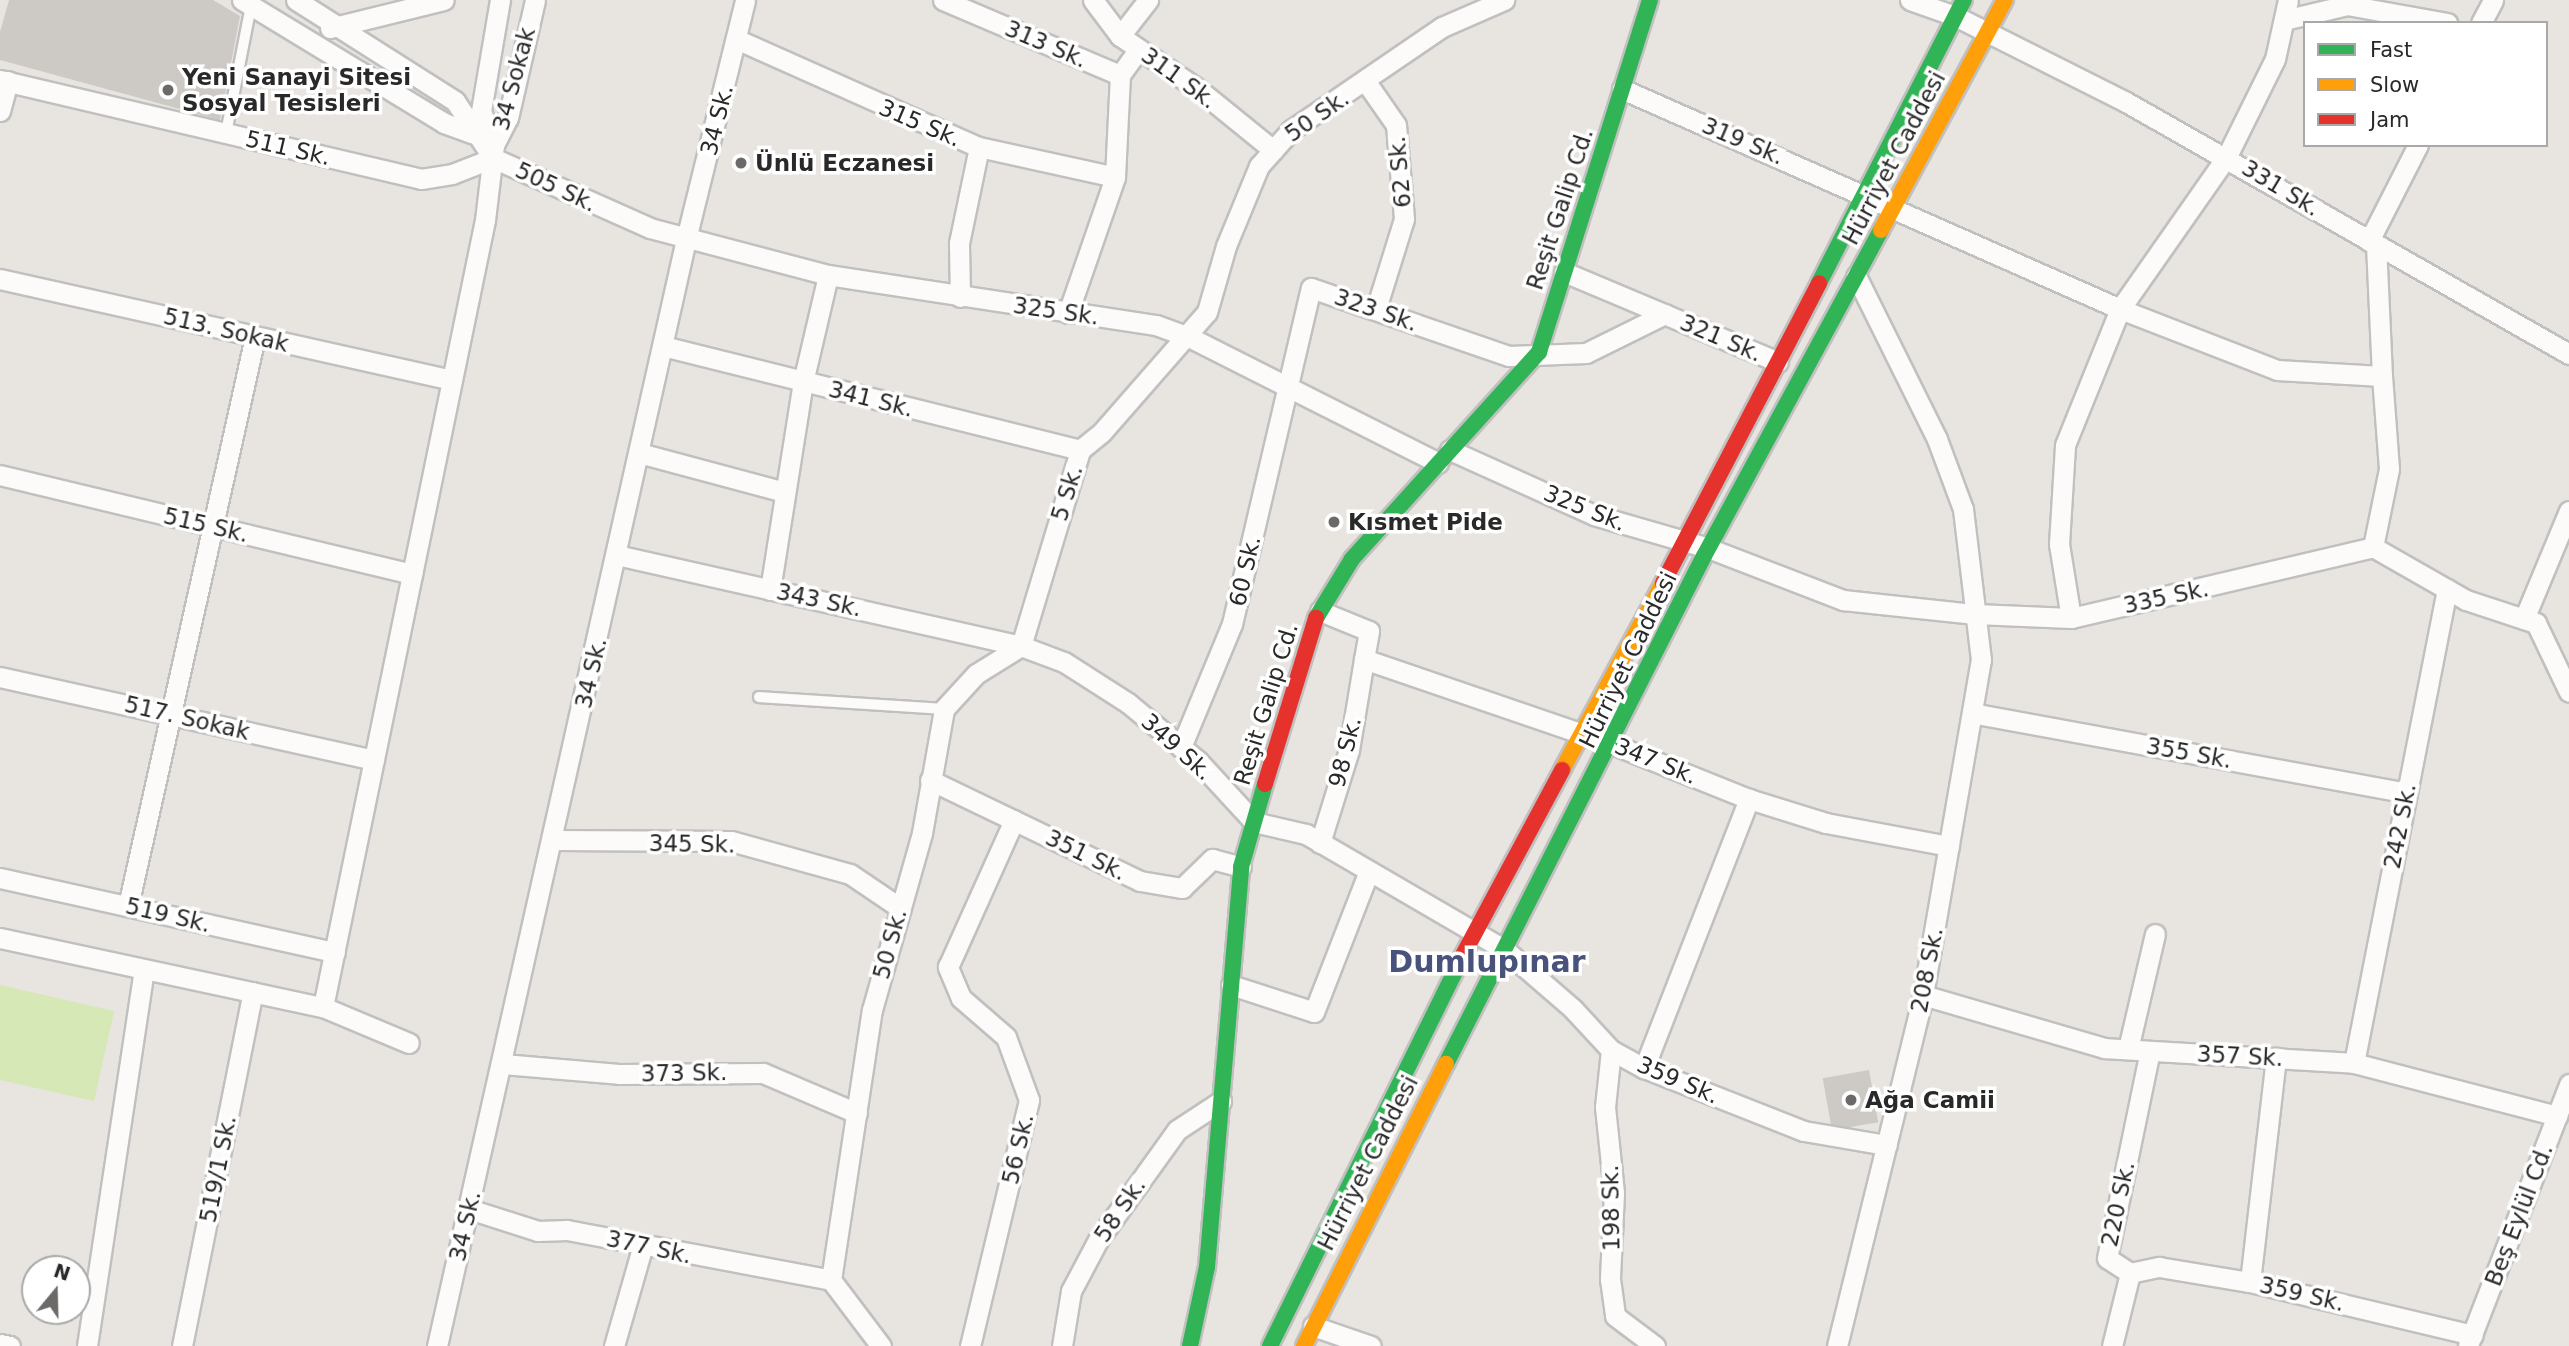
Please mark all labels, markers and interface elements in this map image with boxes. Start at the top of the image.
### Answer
street label: 313 Sk. [1001,14,1091,74]
legend [2303,21,2548,147]
street label: 34 Sokak [487,24,541,134]
text: Fast [2370,38,2412,62]
street label: 311 Sk. [1136,41,1222,115]
place label: Yeni Sanayi Sitesi Sosyal Tesisleri [182,63,411,117]
street label: Hürriyet Caddesi [1837,66,1951,250]
text: Slow [2370,73,2419,97]
marker: Yeni Sanayi Sitesi Sosyal Tesisleri [160,82,176,98]
street label: 34 Sk. [695,82,739,158]
street label: 50 Sk. [1280,84,1354,148]
street label: 315 Sk. [875,93,965,153]
text: Jam [2370,108,2410,132]
street label: 319 Sk. [1698,111,1788,171]
street label: 511 Sk. [243,125,333,171]
street label: Reşit Galip Cd. [1521,125,1599,293]
street label: 62 Sk. [1383,135,1417,209]
place label: Ünlü Eczanesi [755,149,934,177]
street label: 331 Sk. [2237,154,2325,222]
marker: Ünlü Eczanesi [733,155,749,171]
street label: 505 Sk. [511,156,601,218]
street label: 323 Sk. [1331,283,1421,337]
street label: 325 Sk. [1011,291,1101,331]
street label: 513. Sokak [161,302,291,358]
street label: 321 Sk. [1676,308,1766,368]
street label: 341 Sk. [826,375,916,423]
street label: 5 Sk. [1045,462,1089,524]
street label: 325 Sk. [1540,479,1630,537]
street label: 515 Sk. [161,502,251,548]
place label: Kısmet Pide [1348,508,1503,536]
marker: Kısmet Pide [1326,514,1342,530]
street label: 60 Sk. [1223,533,1267,609]
street label: Hürriyet Caddesi [1573,567,1683,753]
street label: 335 Sk. [2121,575,2211,619]
street label: 343 Sk. [774,578,864,622]
street label: Reşit Galip Cd. [1228,619,1304,789]
street label: 34 Sk. [569,635,613,711]
street label: 517. Sokak [122,690,252,746]
street label: 349 Sk. [1136,708,1218,786]
street label: 98 Sk. [1323,714,1367,790]
street label: 347 Sk. [1611,732,1701,790]
street label: 355 Sk. [2144,732,2234,774]
street label: 242 Sk. [2378,781,2422,871]
street label: 351 Sk. [1041,824,1131,886]
street label: 345 Sk. [649,829,735,859]
street label: 519 Sk. [123,892,213,938]
street label: 50 Sk. [867,906,913,982]
street label: 208 Sk. [1905,925,1949,1015]
district label: Dumlupınar [1388,944,1586,980]
street label: 357 Sk. [2196,1040,2284,1072]
street label: 359 Sk. [1633,1050,1723,1110]
street label: 373 Sk. [641,1058,727,1088]
street label: Hürriyet Caddesi [1312,1071,1424,1255]
place label: Ağa Camii [1865,1086,1995,1114]
marker: Ağa Camii [1843,1092,1859,1108]
street label: 56 Sk. [996,1111,1040,1187]
street label: 519/1 Sk. [194,1113,242,1225]
street label: Beş Eylül Cd. [2479,1140,2559,1290]
street label: 220 Sk. [2096,1159,2140,1249]
street label: 198 Sk. [1596,1165,1626,1251]
street label: 58 Sk. [1088,1173,1152,1247]
street label: 34 Sk. [443,1188,487,1264]
street label: 377 Sk. [604,1225,694,1269]
north arrow [21,1255,91,1325]
text: N [51,1259,73,1285]
street label: 359 Sk. [2257,1271,2347,1317]

